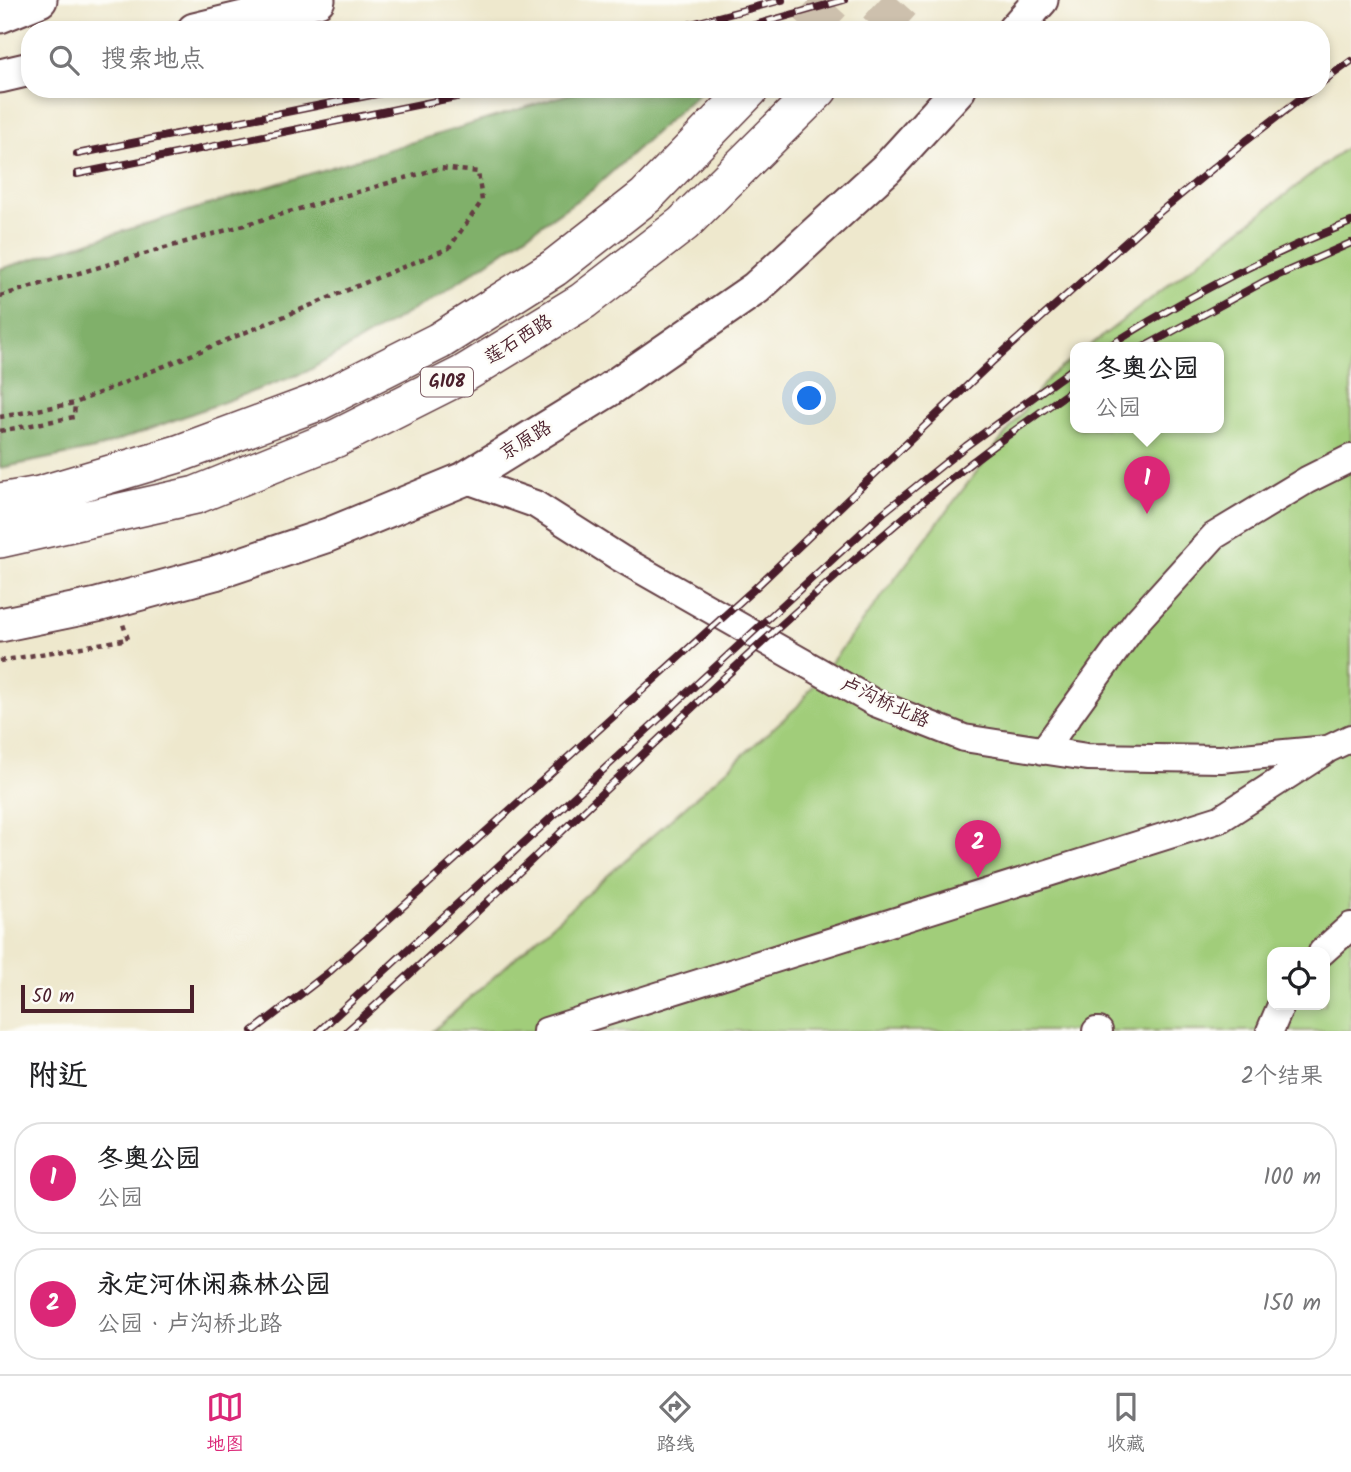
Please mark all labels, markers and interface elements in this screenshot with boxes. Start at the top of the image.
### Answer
search box [21,21,1330,98]
text: 搜索地点 [101,39,205,81]
icon: search [45,41,83,79]
street label: 莲石西路 [479,307,559,373]
popup [1070,342,1224,433]
text: 冬奥公园 [1095,349,1199,391]
road number: G108 [421,368,473,396]
your location [792,381,826,415]
text: 公园 [1095,391,1141,427]
street label: 京原路 [494,413,558,469]
pin: 1 [1124,456,1170,514]
street label: 卢沟桥北路 [836,669,934,737]
pin: 2 [955,820,1001,878]
map controls [1267,947,1330,1010]
button: locate [1267,947,1330,1010]
scale bar [21,982,194,1014]
text: 50 m [32,982,74,1012]
text: 附近 [28,1053,88,1101]
text: 2个结果 [1241,1059,1323,1095]
text: 冬奥公园 [97,1139,201,1181]
text: 1 [50,1160,56,1196]
text: 100 m [1263,1160,1321,1196]
text: 公园 [97,1181,143,1217]
text: 永定河休闲森林公园 [97,1265,331,1307]
text: 2 [46,1286,60,1322]
text: 150 m [1262,1286,1321,1322]
text: 公园 · 卢沟桥北路 [97,1307,282,1343]
tab: 地图 [206,1388,244,1460]
tab: 路线 [656,1388,695,1460]
tab: 收藏 [1107,1388,1145,1460]

